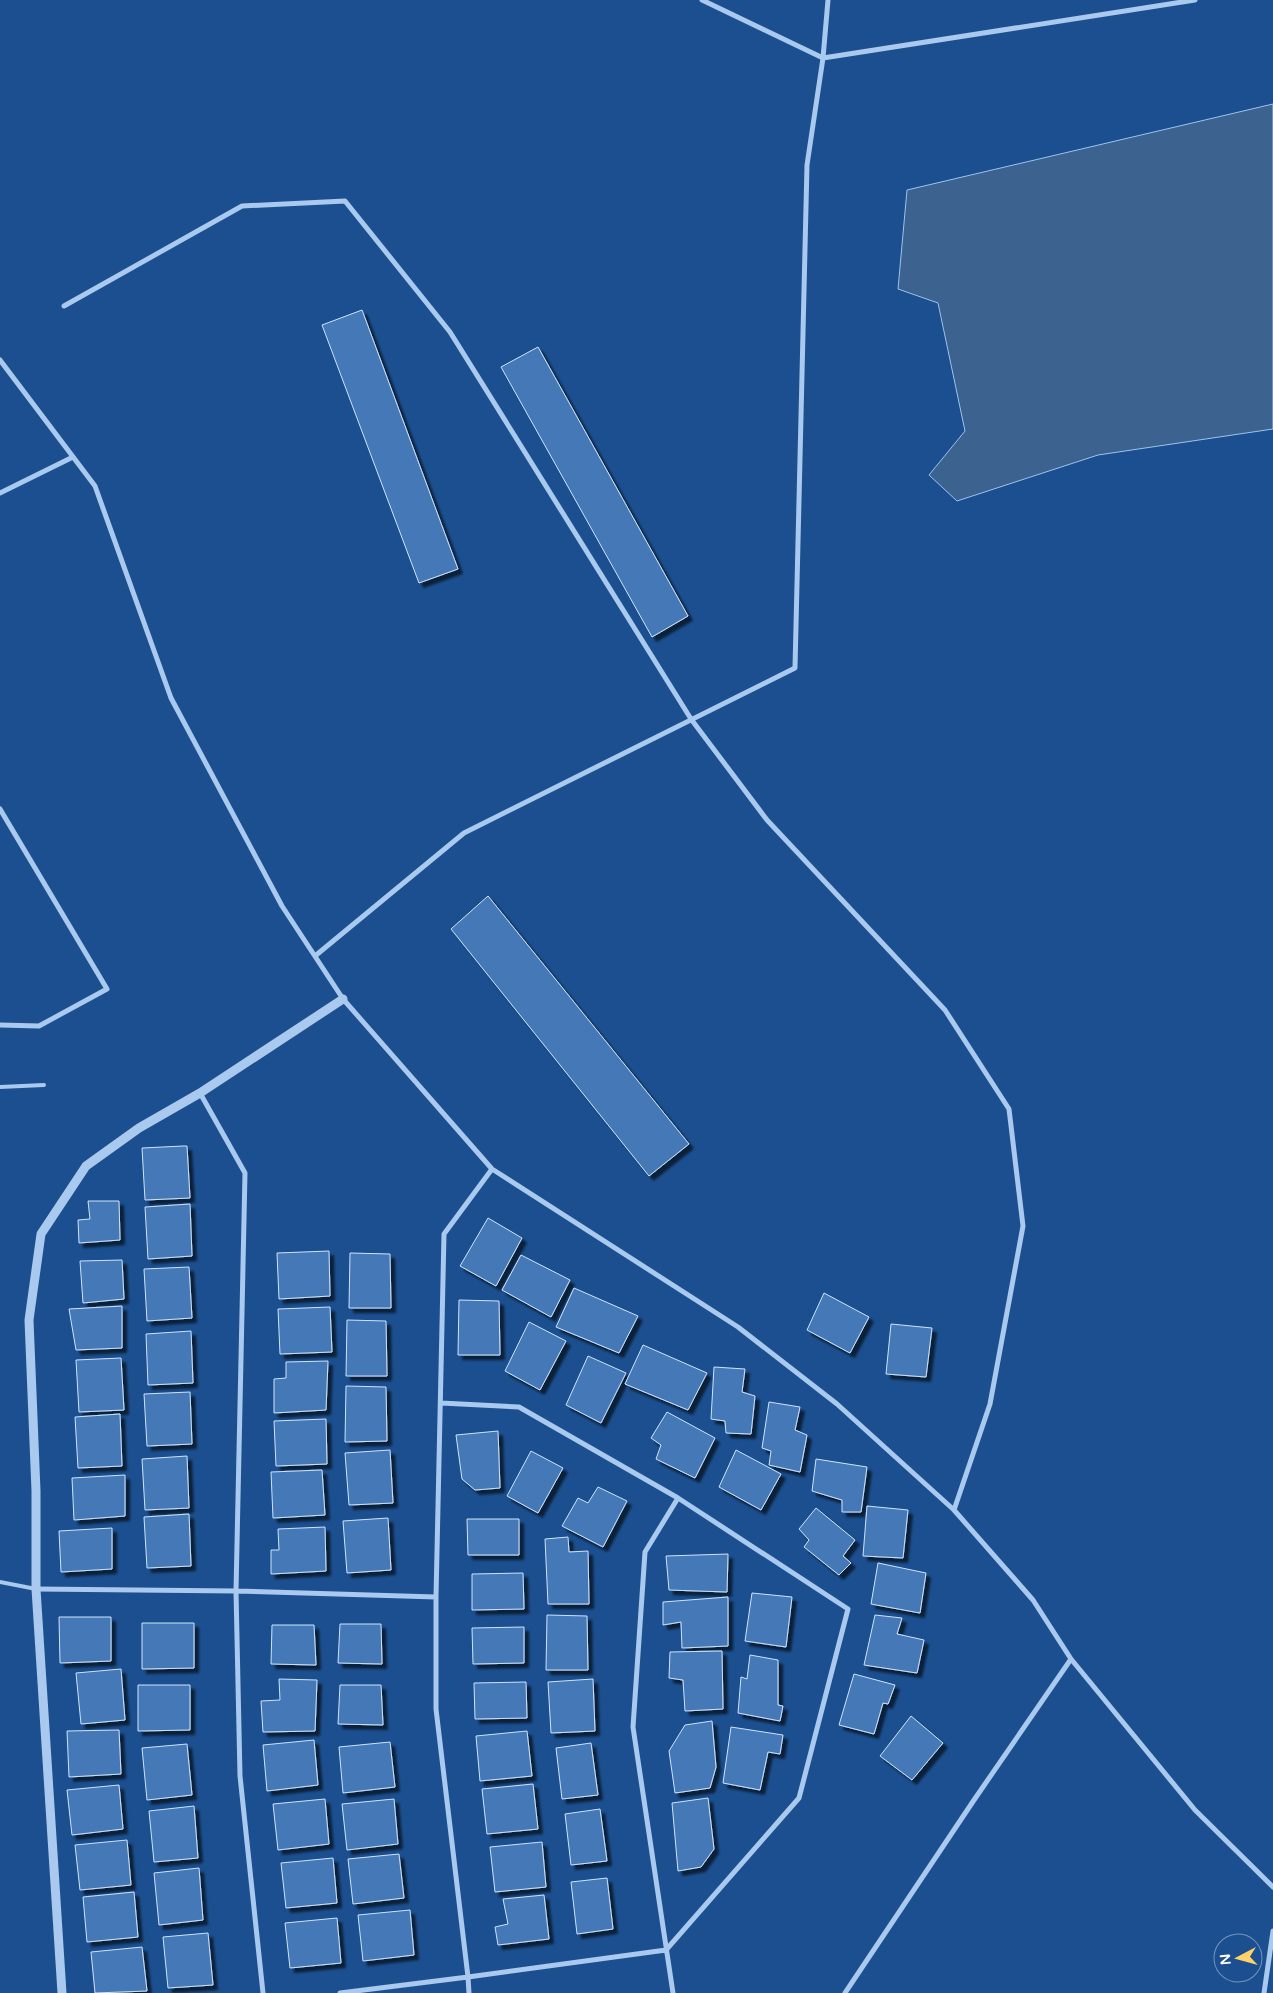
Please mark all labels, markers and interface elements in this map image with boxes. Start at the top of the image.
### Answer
north arrow [1213,1933,1263,1983]
text: N [1217,1953,1235,1966]

